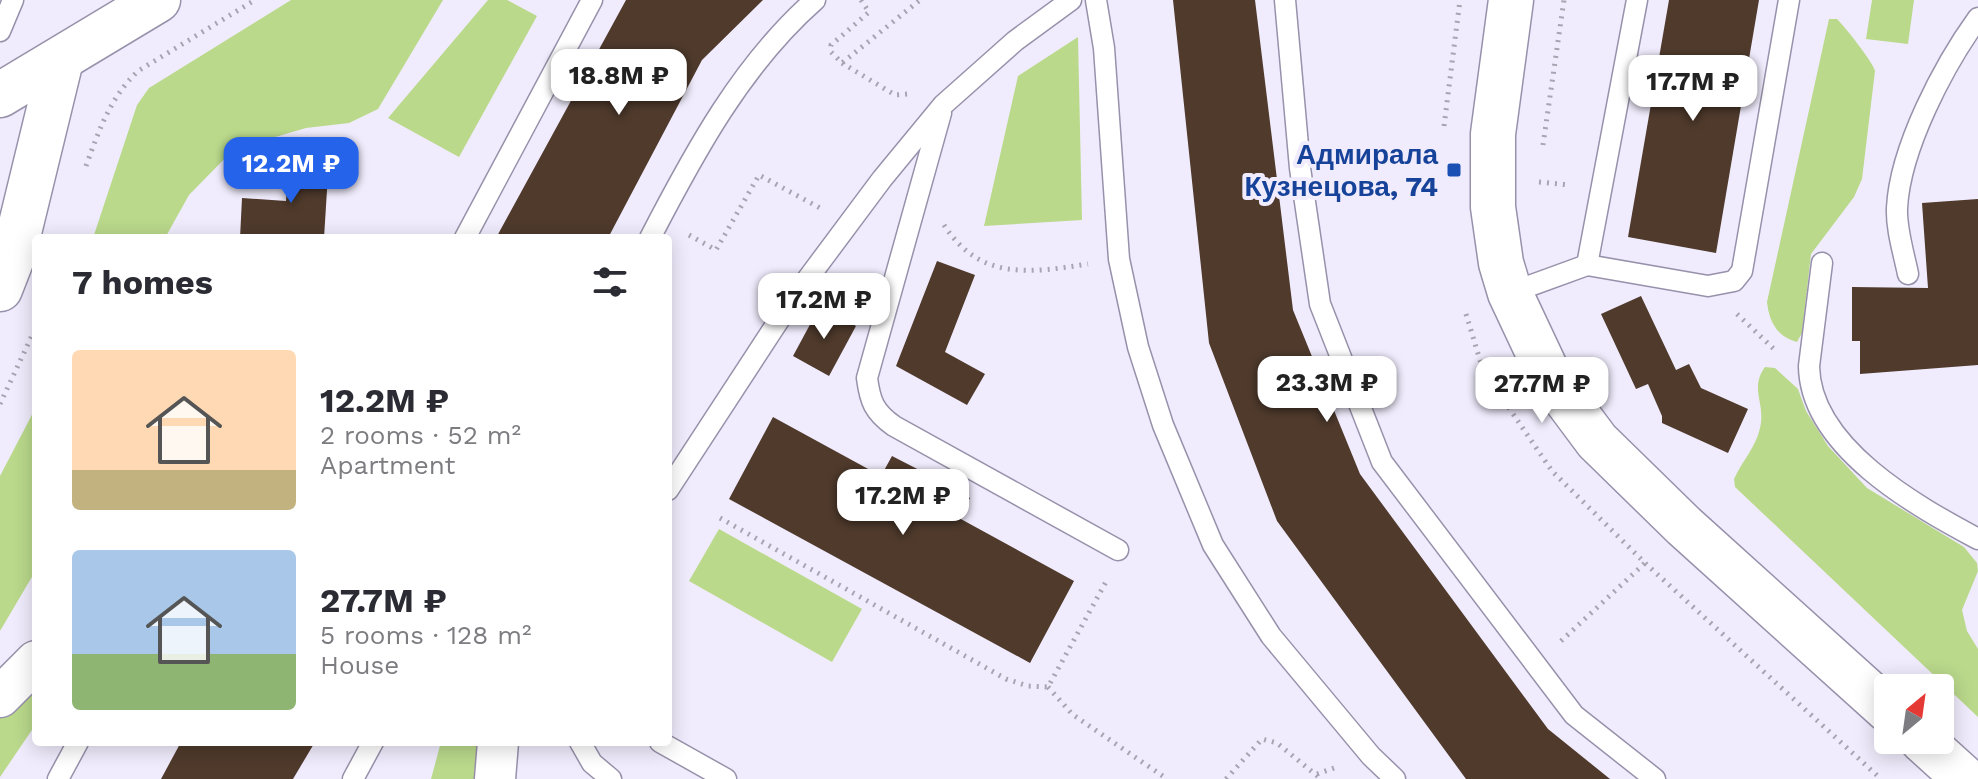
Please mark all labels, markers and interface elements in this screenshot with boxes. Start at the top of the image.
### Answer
pin: 18.8M ₽ [545,49,693,117]
pin: 17.7M ₽ [1619,55,1767,123]
text: 18.8M ₽ [569,60,669,90]
text: 17.7M ₽ [1646,66,1740,96]
pin: 12.2M ₽ [217,137,365,205]
place label: Адмирала Кузнецова, 74 [1244,138,1438,203]
text: 12.2M ₽ [242,148,340,178]
marker: Адмирала Кузнецова, 74 [1445,161,1463,179]
icon: filters [588,260,632,304]
text: 7 homes [72,262,213,302]
pin: 17.2M ₽ [750,273,898,341]
text: 17.2M ₽ [776,284,872,314]
pin: 23.3M ₽ [1253,356,1401,424]
pin: 27.7M ₽ [1468,357,1616,425]
text: 23.3M ₽ [1276,367,1378,397]
text: 27.7M ₽ [1493,368,1591,398]
text: 12.2M ₽ [320,380,449,420]
icon: home [136,382,232,478]
text: 2 rooms · 52 m² [320,420,521,450]
text: Apartment [320,450,456,480]
pin: 17.2M ₽ [829,469,977,537]
text: 17.2M ₽ [855,480,951,510]
text: 27.7M ₽ [320,580,447,620]
icon: home [136,582,232,678]
text: 5 rooms · 128 m² [320,620,531,650]
text: House [320,650,399,680]
north arrow [1874,674,1954,754]
map controls [1874,674,1954,754]

